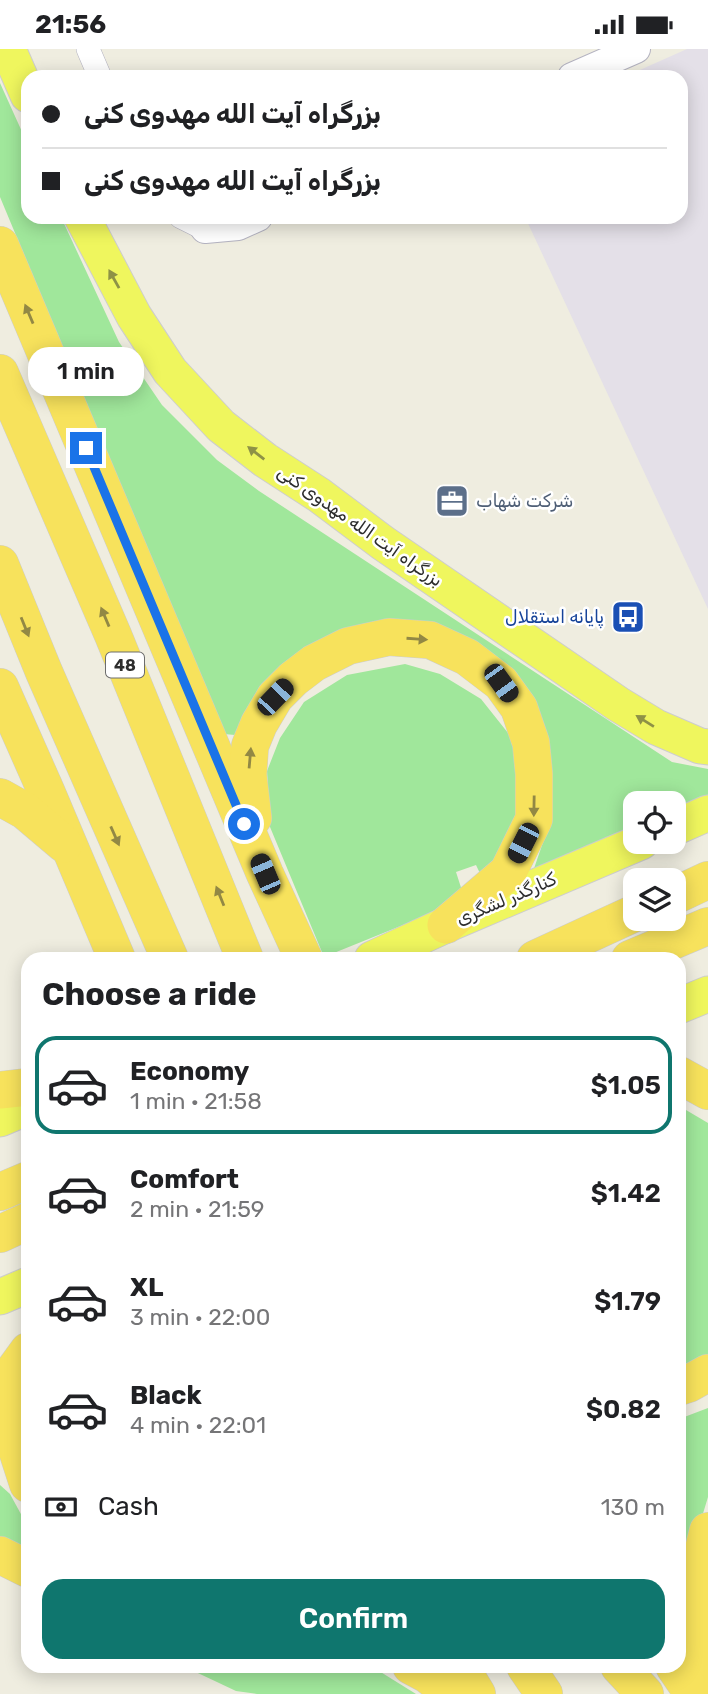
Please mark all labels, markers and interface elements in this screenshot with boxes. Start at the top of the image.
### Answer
text: 21:56 [35,9,106,40]
text: بزرگراه آیت الله مهدوی کنی [84,99,381,130]
text: بزرگراه آیت الله مهدوی کنی [84,166,381,197]
one-way arrow [108,269,119,289]
one-way arrow [23,304,35,324]
callout: 1 min [28,347,144,395]
text: 1 min [57,357,115,385]
route end [70,432,102,464]
one-way arrow [247,447,265,461]
street label: بزرگراه آیت الله مهدوی کنی [273,461,447,591]
office icon: شرکت شهاب [433,482,471,520]
place label: شرکت شهاب [476,490,573,512]
bus stop icon: پایانه استقلال [609,598,647,636]
place label: پایانه استقلال [505,606,604,629]
one-way arrow [99,607,110,628]
one-way arrow [20,617,31,638]
one-way arrow [407,634,429,645]
road number: 48 [106,653,144,677]
car [481,660,522,706]
car [253,675,298,719]
one-way arrow [636,715,655,727]
one-way arrow [244,747,255,769]
map controls [623,791,686,931]
button: locate [623,791,686,854]
one-way arrow [528,795,540,817]
route start [228,808,260,840]
car [505,820,542,866]
one-way arrow [109,826,121,846]
car [248,851,283,897]
street label: کنارگذر لشگری [453,868,559,930]
button: layers [623,868,686,931]
one-way arrow [214,885,225,906]
text: Choose a ride [42,975,256,1013]
icon: car [46,1054,109,1117]
text: Economy [130,1056,249,1087]
text: $1.05 [591,1070,661,1101]
text: 1 min · 21:58 [130,1087,262,1115]
icon: car [46,1162,109,1225]
text: Comfort [130,1164,239,1195]
text: $1.42 [591,1178,661,1209]
text: 2 min · 21:59 [130,1195,264,1223]
icon: car [46,1270,109,1333]
text: XL [130,1272,163,1303]
text: $1.79 [594,1286,661,1317]
text: 3 min · 22:00 [130,1303,270,1331]
icon: car [46,1378,109,1441]
text: Black [130,1380,202,1411]
text: $0.82 [586,1394,661,1425]
text: 4 min · 22:01 [130,1411,266,1439]
icon: cash [42,1488,80,1526]
text: Cash [98,1491,159,1522]
text: 130 m [601,1493,665,1521]
button: Confirm [42,1579,665,1659]

